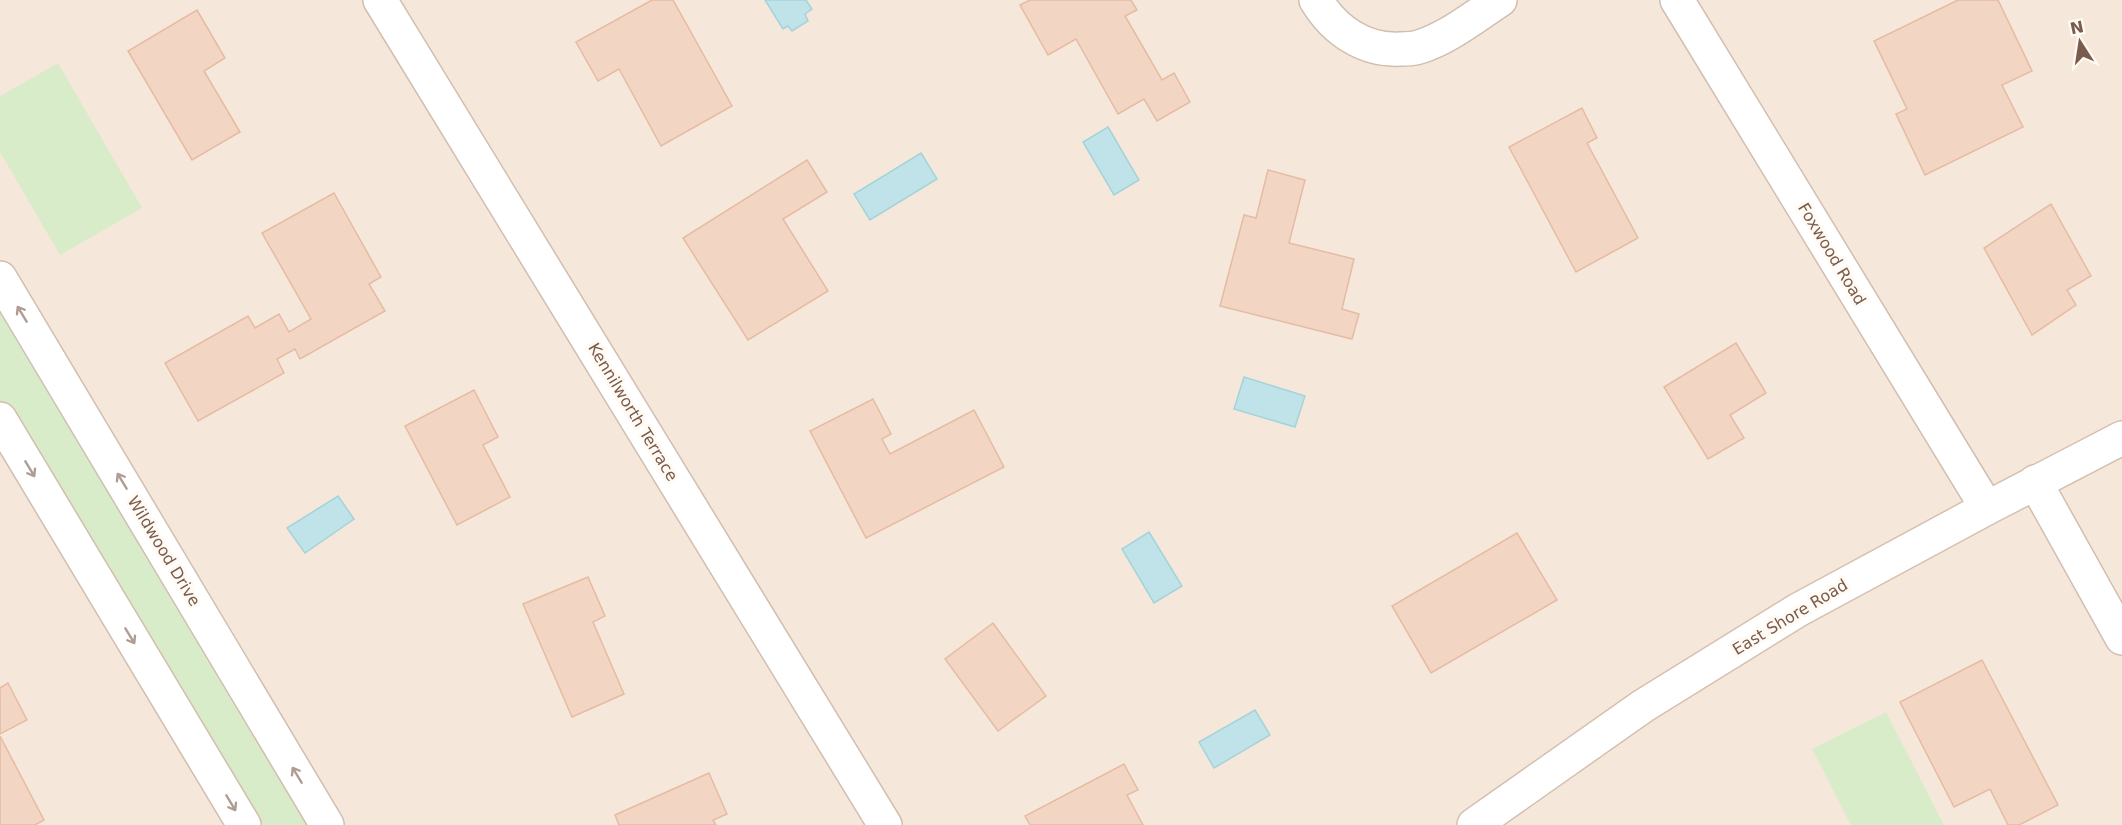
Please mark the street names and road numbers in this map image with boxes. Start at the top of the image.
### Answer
street label: Foxwood Road [1794,200,1870,308]
street label: Kennilworth Terrace [584,339,682,485]
street label: Wildwood Drive [124,493,204,609]
street label: East Shore Road [1729,575,1851,659]

